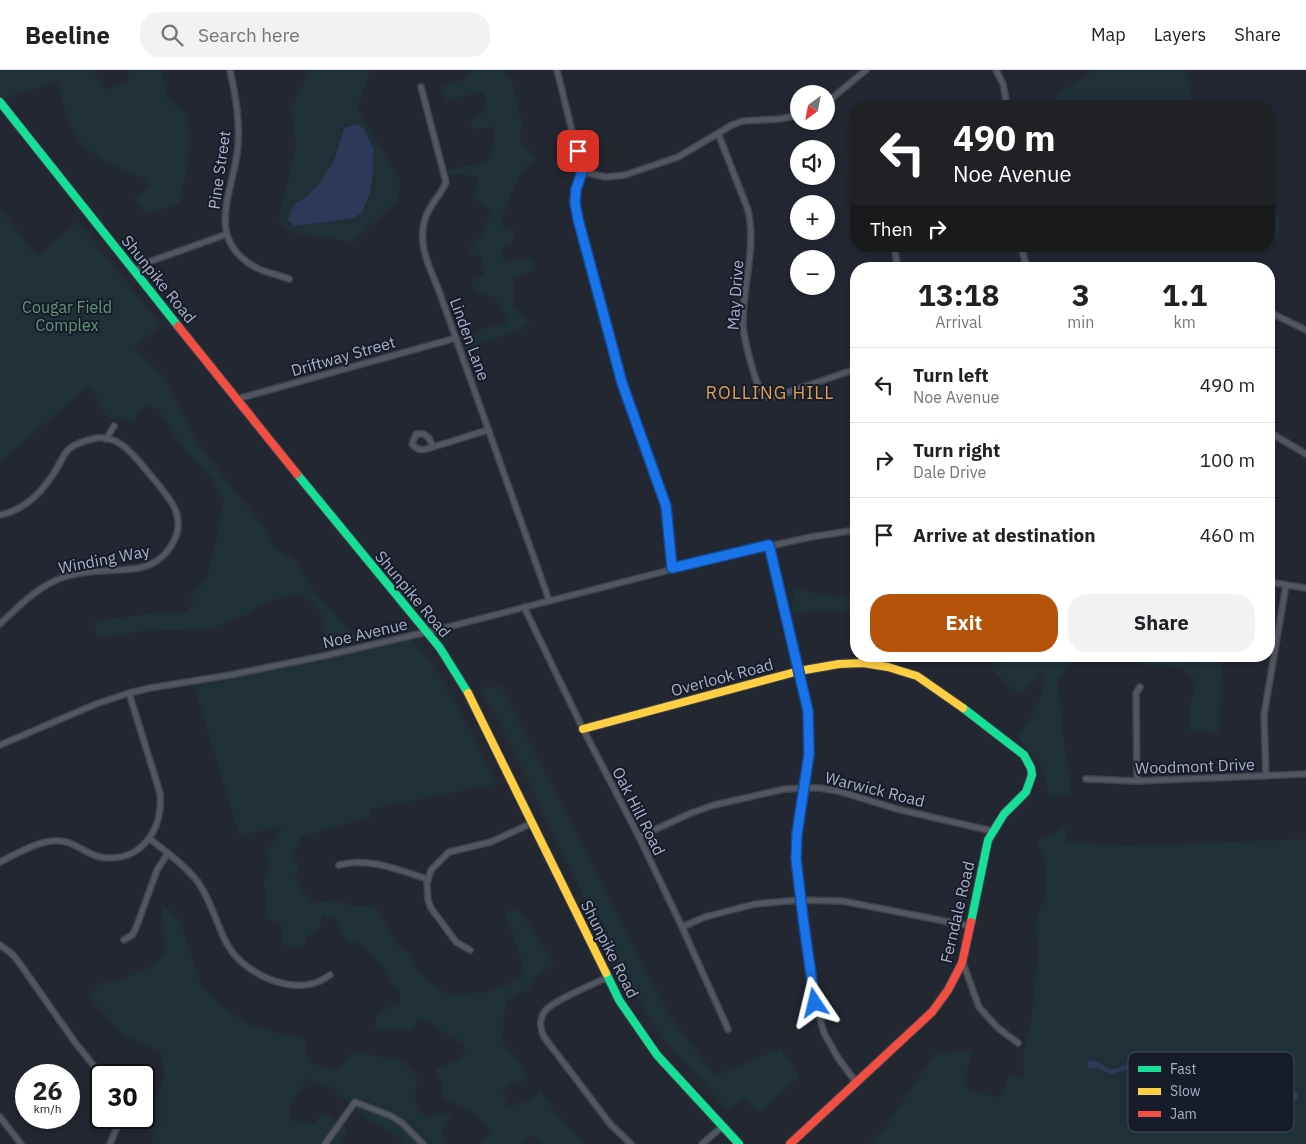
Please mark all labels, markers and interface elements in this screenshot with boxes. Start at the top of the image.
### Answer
search box [140,12,490,57]
text: Beeline [25,19,110,51]
icon: search [158,21,186,49]
text: Search here [198,23,300,47]
text: Map [1091,23,1126,46]
text: Layers [1154,23,1206,46]
text: Share [1234,23,1281,46]
north arrow [790,85,835,130]
map controls [790,85,835,295]
text: 490 m [953,115,1056,161]
icon: left [870,120,935,185]
street label: Pine Street [204,129,234,211]
pin [557,130,599,172]
icon: arrive [564,137,592,165]
button: sound [790,140,835,185]
text: Noe Avenue [953,159,1072,188]
button: + [790,195,835,240]
icon: right [923,215,951,243]
text: Then [870,217,913,241]
street label: Shunpike Road [117,231,201,327]
button: − [790,250,835,295]
street label: May Drive [723,259,747,331]
text: 13:18 [918,275,1000,314]
text: 3 [1072,275,1090,314]
text: 1.1 [1162,275,1207,314]
street label: Linden Lane [446,295,494,383]
park label: Cougar Field Complex [22,297,112,335]
text: Arrival [935,312,982,332]
text: min [1067,312,1094,332]
text: km [1173,312,1196,332]
street label: Driftway Street [288,332,398,380]
text: Turn left [913,363,989,387]
icon: left [870,371,898,399]
text: 490 m [1200,373,1255,397]
district label: ROLLING HILL [706,381,834,404]
text: Noe Avenue [913,387,999,407]
text: Turn right [913,438,1000,462]
icon: right [870,446,898,474]
text: 100 m [1200,448,1255,472]
text: Dale Drive [913,462,986,482]
icon: arrive [870,521,898,549]
text: Arrive at destination [913,523,1096,547]
text: 460 m [1200,523,1255,547]
street label: Winding Way [57,540,151,578]
street label: Shunpike Road [371,546,455,642]
button: Exit [870,594,1058,652]
button: Share [1068,594,1255,652]
street label: Noe Avenue [321,614,409,652]
street label: Overlook Road [669,654,775,700]
street label: Woodmont Drive [1135,754,1255,778]
street label: Oak Hill Road [608,763,670,859]
street label: Warwick Road [823,767,927,811]
street label: Ferndale Road [936,859,978,965]
street label: Shunpike Road [577,897,643,1001]
position arrow [788,976,840,1028]
legend [1128,1052,1294,1132]
text: Fast [1170,1060,1196,1078]
speed limit sign: 30 [90,1064,155,1129]
text: 26 [32,1074,63,1107]
text: Slow [1170,1082,1201,1100]
text: km/h [33,1101,62,1116]
text: Jam [1170,1105,1197,1123]

